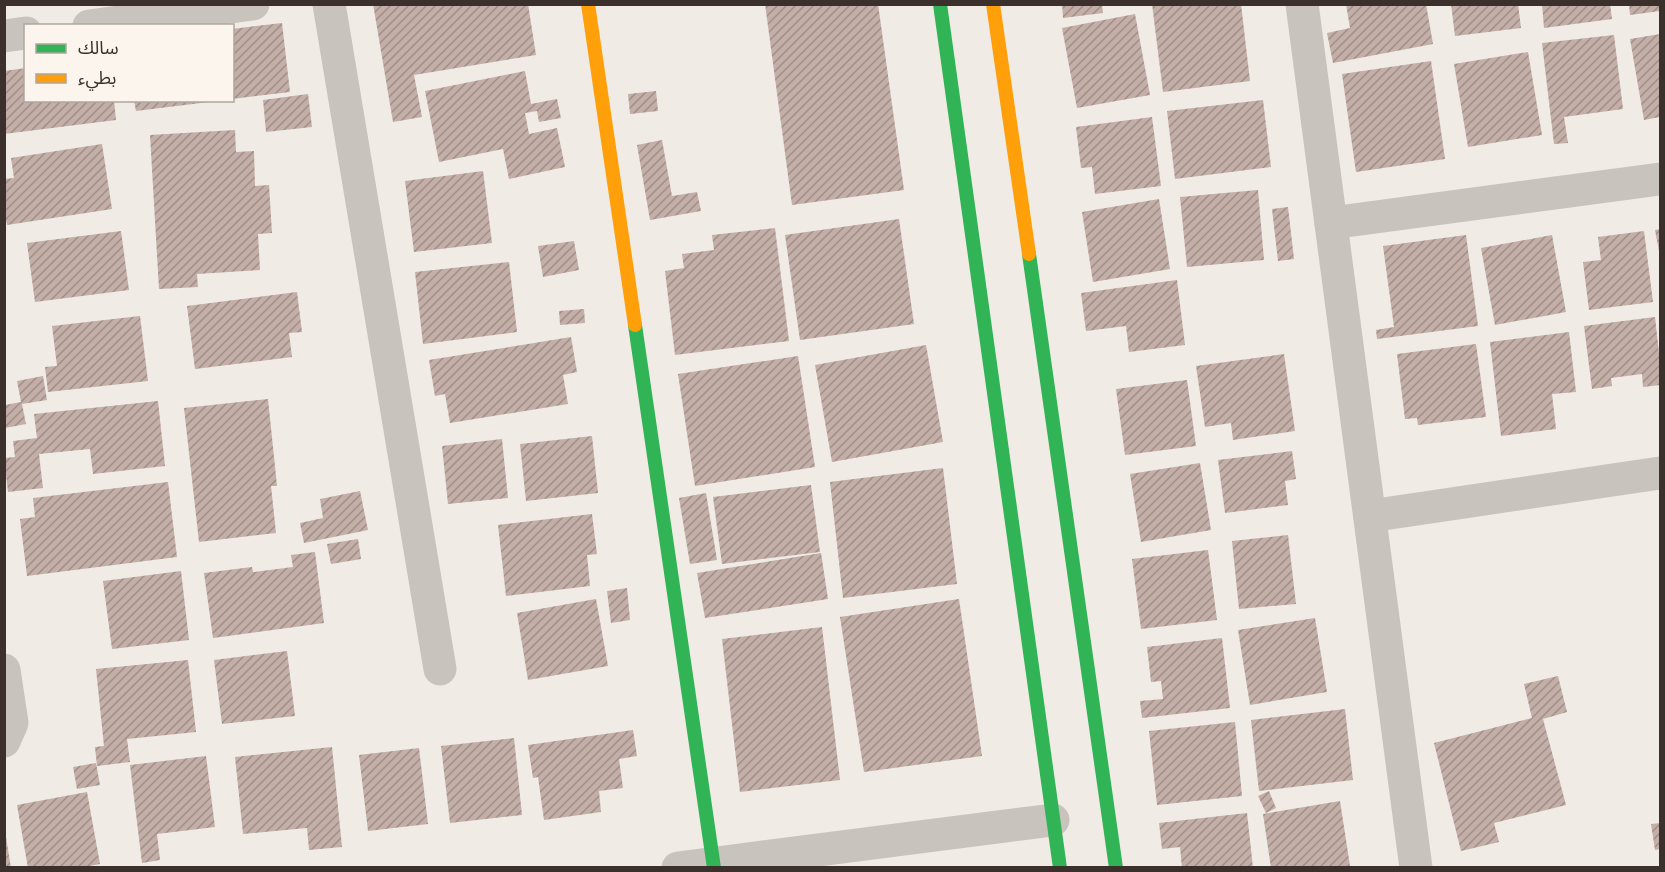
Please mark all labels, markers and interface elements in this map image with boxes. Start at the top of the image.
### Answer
legend [24,24,234,102]
text: سالك [78,35,119,59]
text: بطيء [78,65,116,91]

